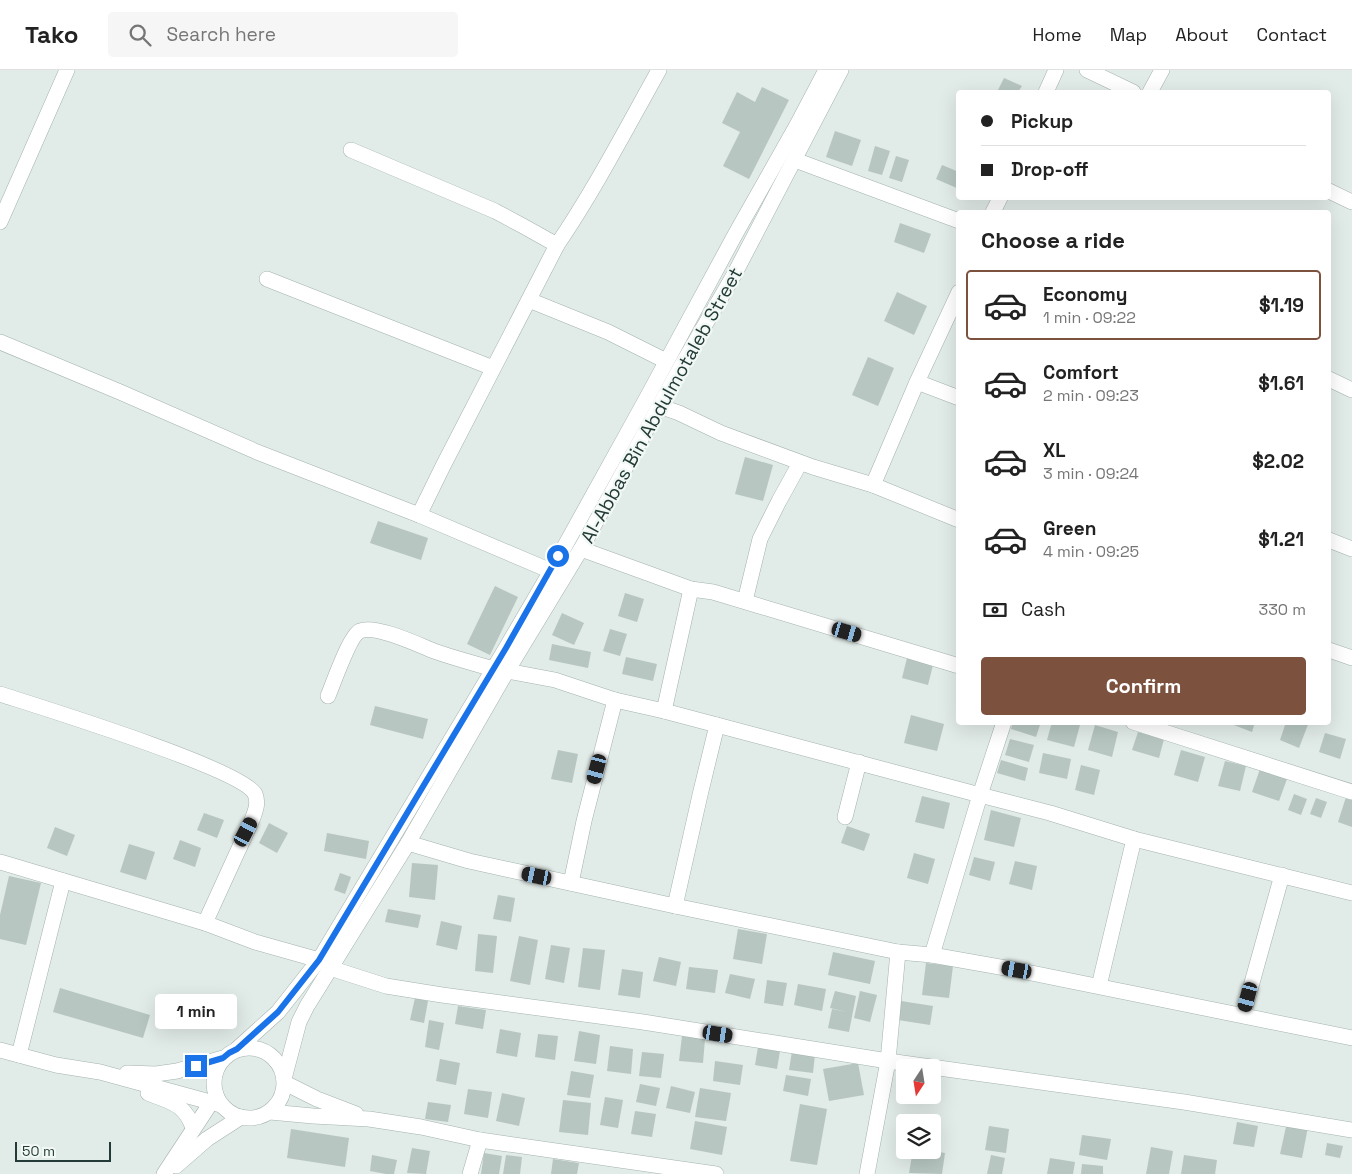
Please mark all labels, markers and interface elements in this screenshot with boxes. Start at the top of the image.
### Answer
search box [108,12,458,57]
text: Tako [25,19,78,50]
icon: search [126,21,154,49]
text: Search here [166,22,276,47]
text: Home [1033,23,1082,46]
text: Map [1110,23,1147,46]
text: About [1175,23,1229,46]
text: Contact [1257,23,1327,46]
text: Pickup [1011,109,1073,134]
text: Drop-off [1011,157,1089,182]
text: Choose a ride [981,226,1125,254]
street label: Al-Abbas Bin Abdulmotaleb Street [575,263,748,548]
text: Economy [1043,282,1127,307]
icon: car [983,283,1028,328]
text: $1.19 [1259,293,1304,318]
text: 1 min · 09:22 [1043,307,1136,328]
text: Comfort [1043,360,1119,385]
icon: car [983,361,1028,406]
text: $1.61 [1258,371,1304,396]
text: 2 min · 09:23 [1043,385,1139,406]
text: XL [1043,438,1066,463]
icon: car [983,439,1028,484]
text: $2.02 [1252,449,1304,474]
text: 3 min · 09:24 [1043,463,1139,484]
text: Green [1043,516,1096,541]
icon: car [983,517,1028,562]
text: $1.21 [1258,527,1304,552]
text: 4 min · 09:25 [1043,541,1139,562]
route start [547,545,569,567]
icon: cash [981,596,1009,624]
text: Cash [1021,597,1066,622]
text: 330 m [1259,599,1306,620]
car [830,621,863,643]
button: Confirm [981,657,1306,715]
car [585,753,608,785]
car [232,815,259,849]
car [520,866,553,886]
car [1000,960,1033,980]
car [1236,981,1259,1013]
callout: 1 min [155,994,237,1028]
text: 1 min [176,1001,216,1022]
car [702,1024,733,1044]
route end [185,1055,207,1077]
north arrow [896,1059,941,1104]
map controls [896,1059,941,1159]
button: layers [896,1114,941,1159]
scale bar [15,1139,111,1162]
text: 50 m [22,1142,55,1160]

